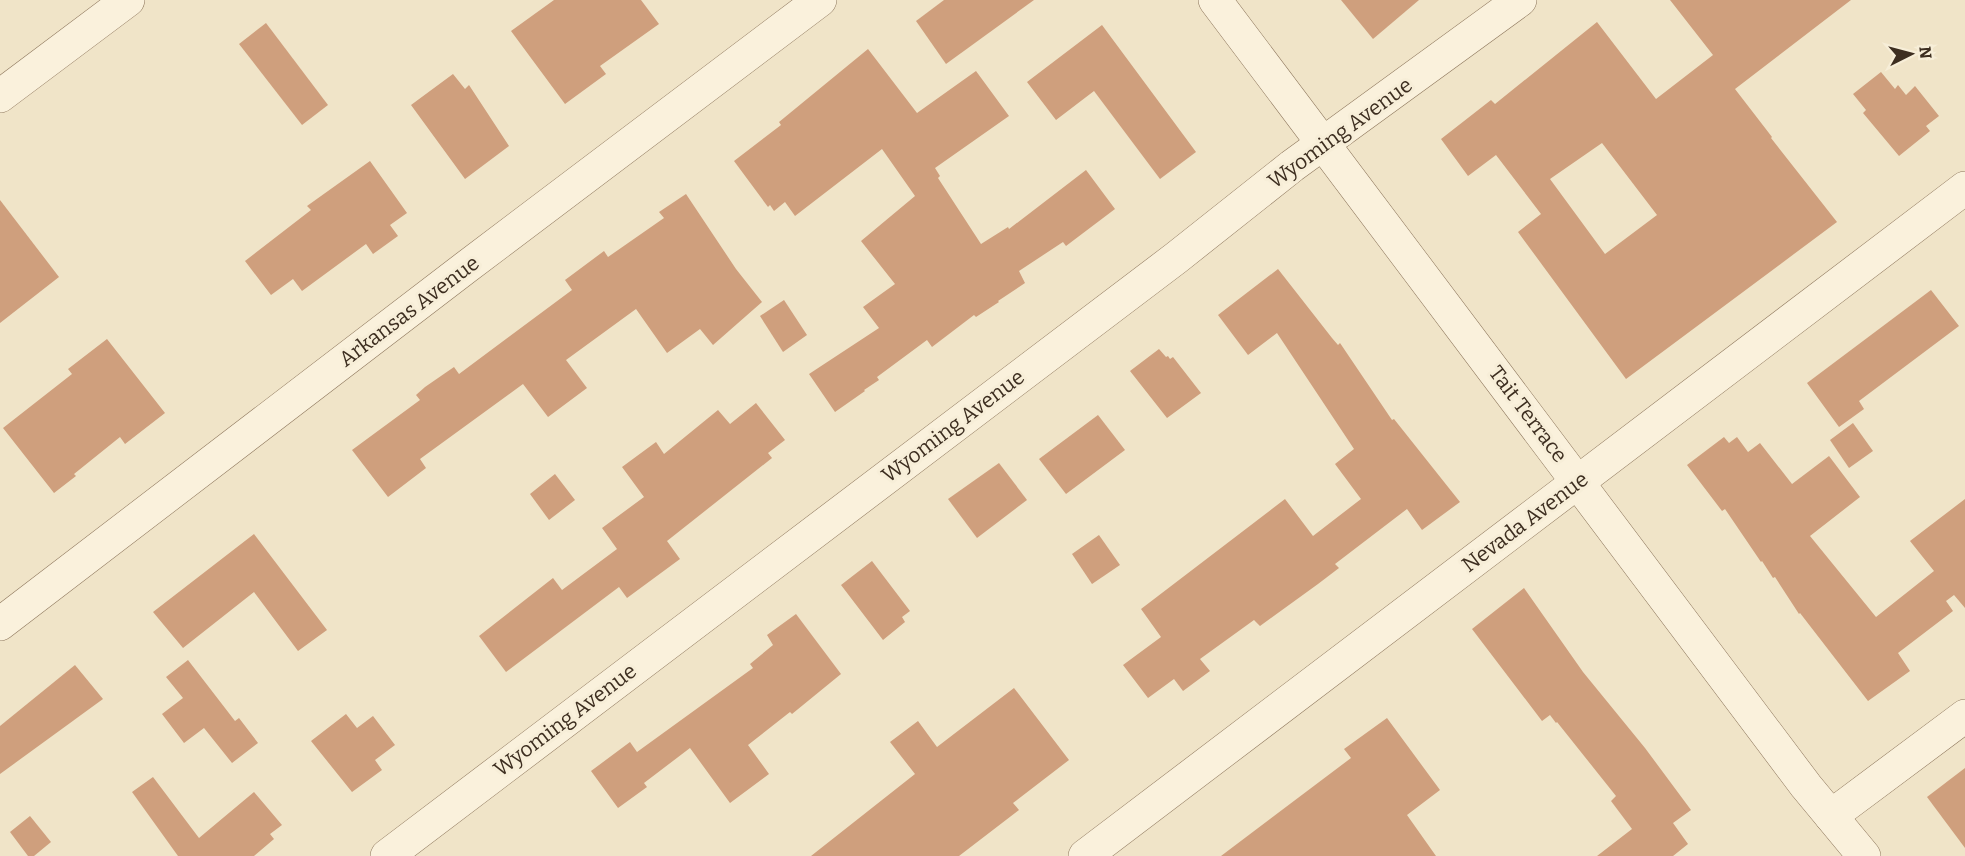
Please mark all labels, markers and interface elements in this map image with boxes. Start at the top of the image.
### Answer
north arrow [1881,24,1941,84]
text: N [1915,45,1936,60]
street label: Wyoming Avenue [1263,72,1417,194]
street label: Arkansas Avenue [334,250,484,372]
street label: Tait Terrace [1483,361,1573,467]
street label: Wyoming Avenue [876,364,1030,488]
street label: Nevada Avenue [1457,466,1593,578]
street label: Wyoming Avenue [488,658,642,782]

